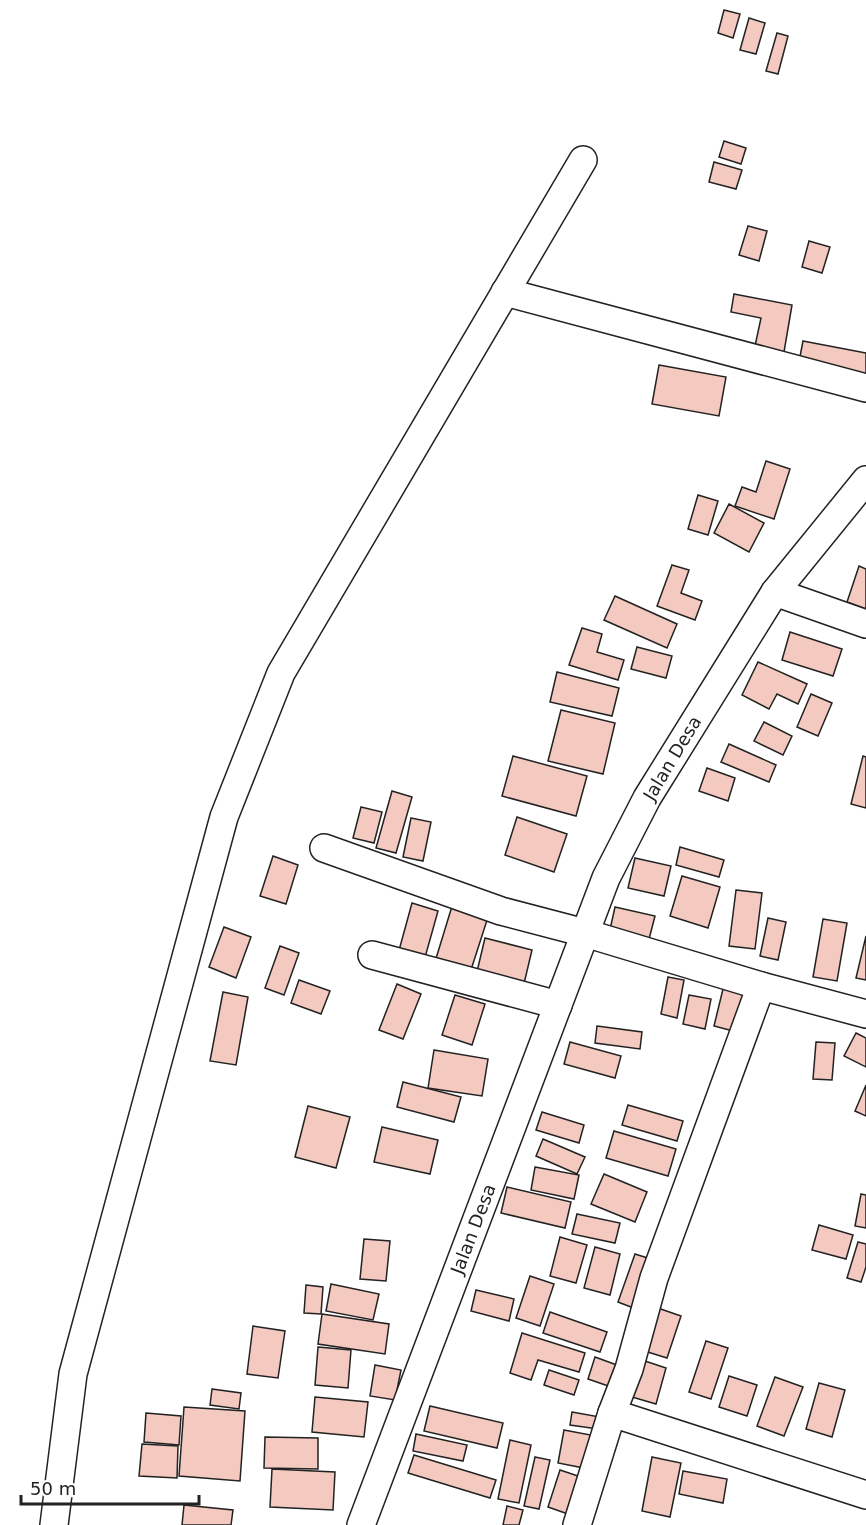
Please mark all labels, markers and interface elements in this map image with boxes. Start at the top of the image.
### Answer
street label: Jalan Desa [638,712,705,805]
street label: Jalan Desa [446,1181,500,1278]
scale bar [21,1468,200,1506]
text: 50 m [30,1478,76,1499]

